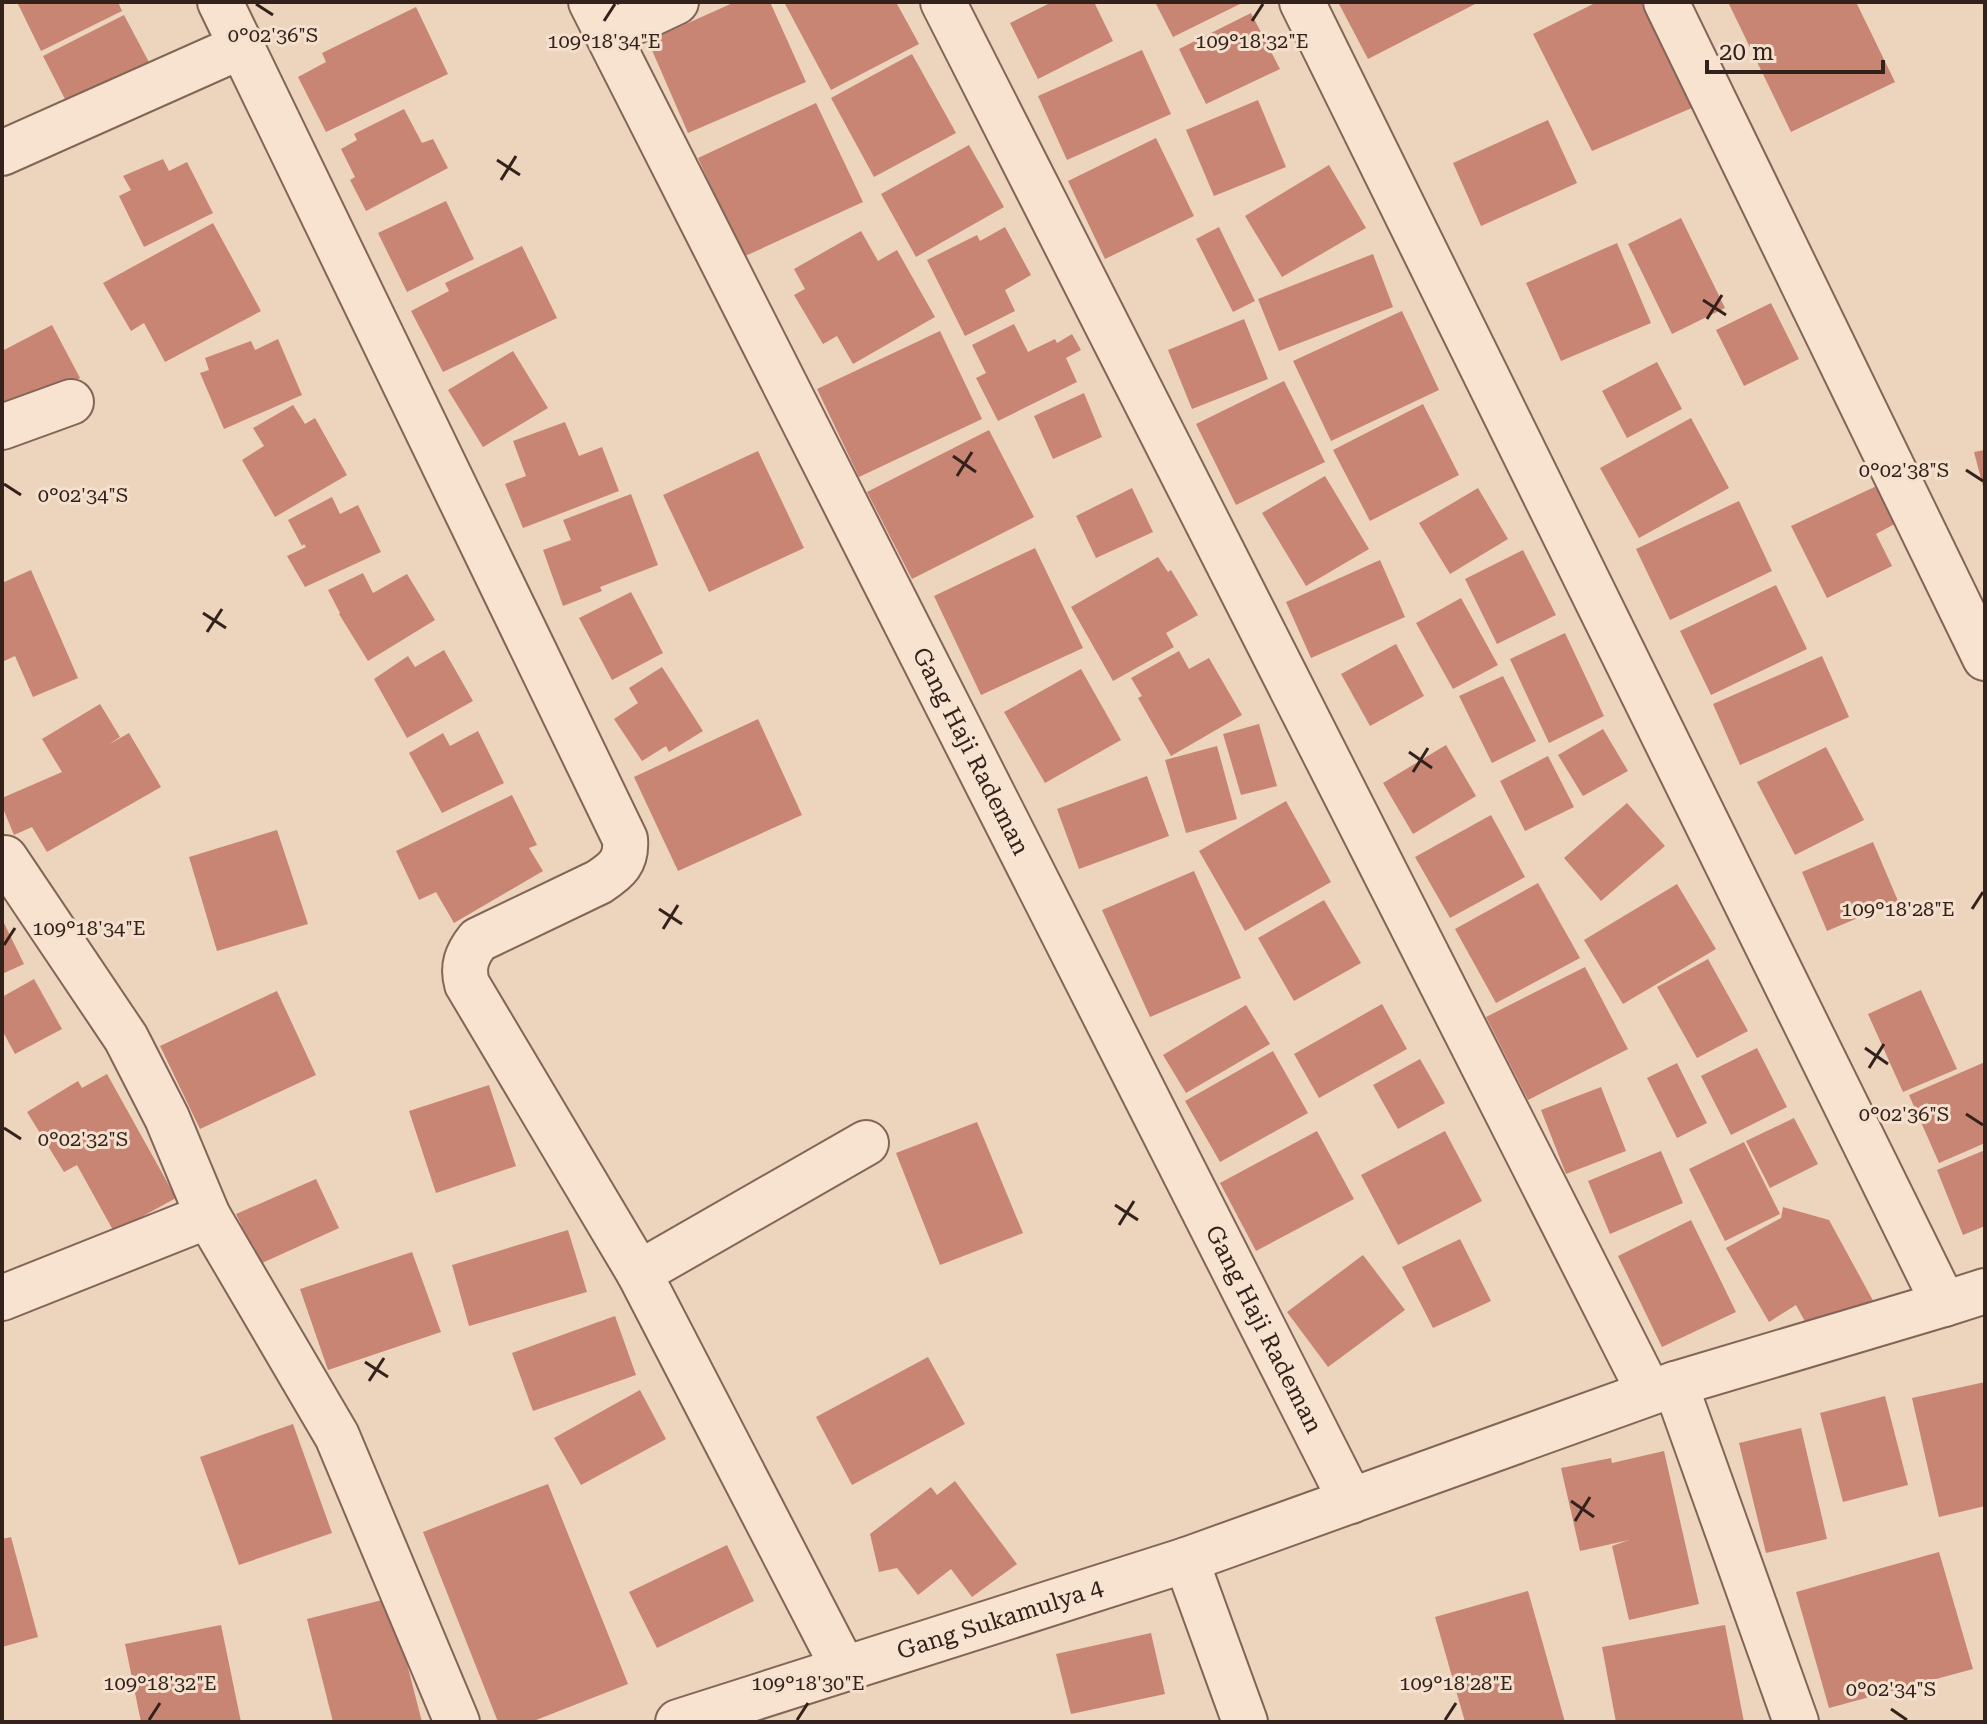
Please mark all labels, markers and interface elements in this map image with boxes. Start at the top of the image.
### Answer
text: 0°02'36"S [228,23,318,47]
scale bar [1707,24,1883,74]
text: 109°18'34"E [547,29,661,53]
text: 109°18'32"E [1195,29,1309,53]
text: 20 m [1719,38,1774,66]
text: 0°02'38"S [1859,458,1949,482]
text: 0°02'34"S [38,483,128,507]
street label: Gang Haji Rademan [907,643,1035,860]
text: 109°18'28"E [1841,897,1955,921]
text: 109°18'34"E [32,916,146,940]
text: 0°02'36"S [1859,1102,1949,1126]
text: 0°02'32"S [38,1127,128,1151]
street label: Gang Haji Rademan [1200,1221,1328,1438]
street label: Gang Sukamulya 4 [893,1573,1107,1665]
text: 109°18'32"E [103,1671,217,1695]
text: 109°18'30"E [751,1671,865,1695]
text: 109°18'28"E [1399,1671,1513,1695]
text: 0°02'34"S [1846,1677,1936,1701]

